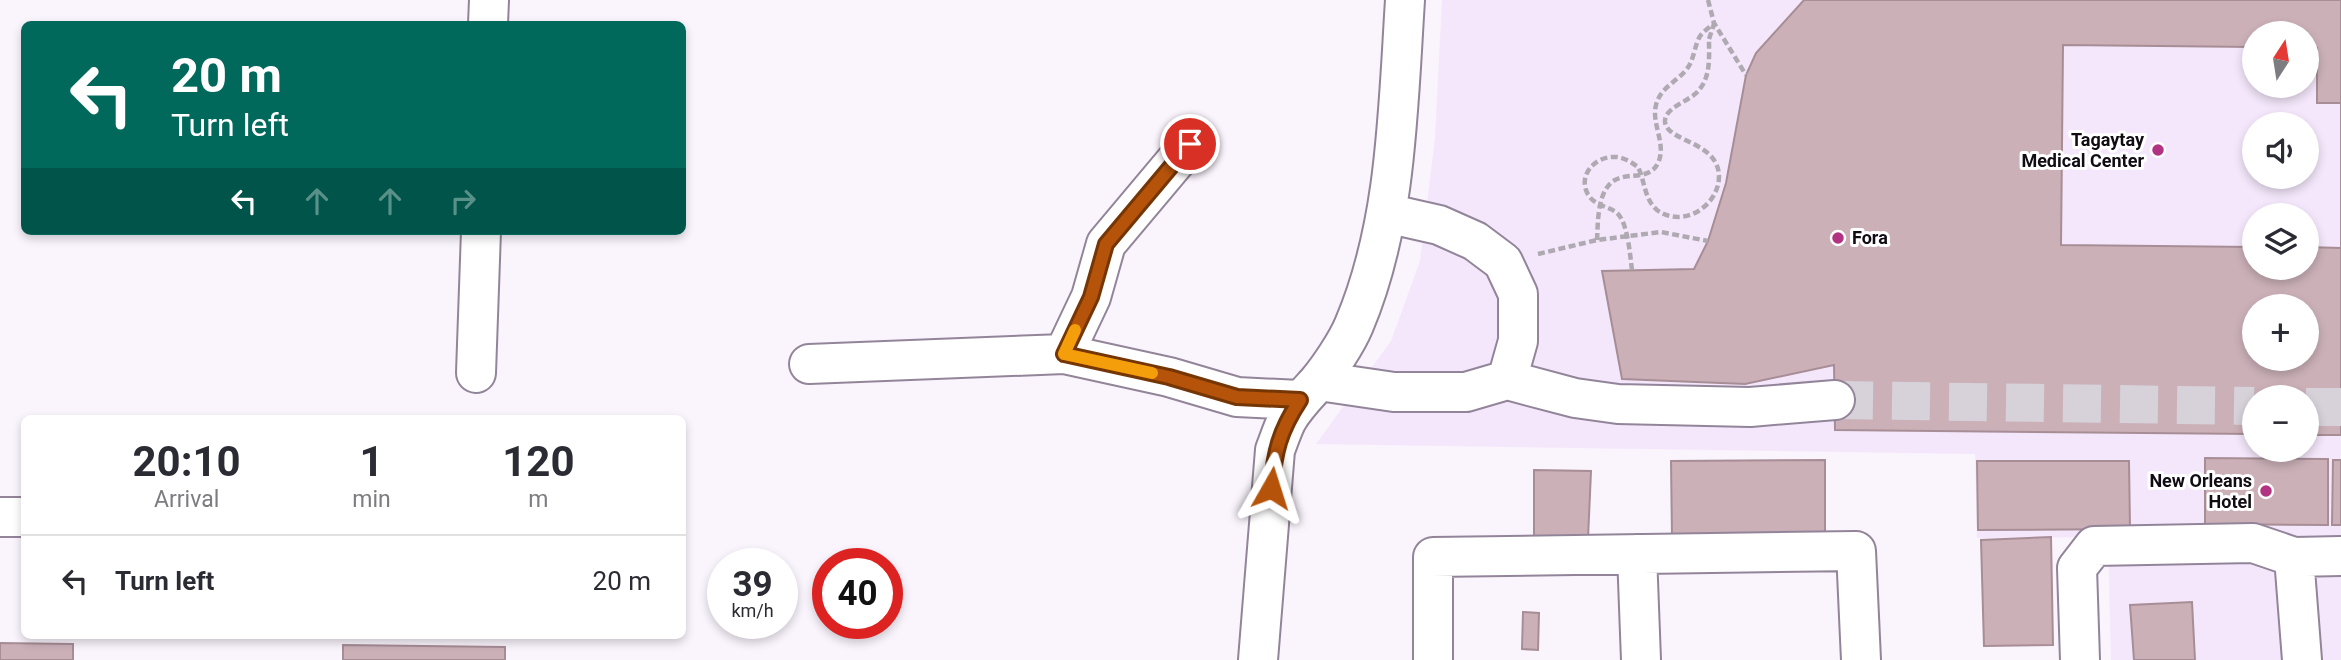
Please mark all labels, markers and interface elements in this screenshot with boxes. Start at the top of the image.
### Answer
north arrow [2242,21,2319,98]
map controls [2242,21,2319,462]
text: 20 m [171,47,282,104]
icon: left [56,49,147,140]
text: Turn left [171,106,289,144]
button: sound [2242,112,2319,189]
pin [1160,114,1220,174]
icon: arrive [1171,125,1209,163]
place label: Tagaytay Medical Center [2021,129,2145,171]
marker: Tagaytay Medical Center [2150,142,2166,158]
icon: left [225,182,263,220]
icon: ahead [298,182,336,220]
icon: ahead [371,182,409,220]
icon: right [444,182,482,220]
button: layers [2242,203,2319,280]
place label: Fora [1852,227,1888,248]
marker: Fora [1830,230,1846,246]
button: + [2242,294,2319,371]
button: − [2242,385,2319,462]
text: 20:10 [133,437,241,486]
text: 1 [359,437,384,486]
text: 120 [502,437,575,486]
position arrow [1234,451,1308,525]
place label: New Orleans Hotel [2149,470,2252,512]
marker: New Orleans Hotel [2258,483,2274,499]
text: Arrival [154,486,219,513]
text: min [352,486,391,513]
text: m [528,486,548,513]
speed limit sign: 40 [812,548,903,639]
icon: left [56,562,94,600]
text: 39 [732,564,773,605]
text: Turn left [115,566,214,596]
text: 20 m [593,566,651,596]
text: km/h [731,600,774,621]

